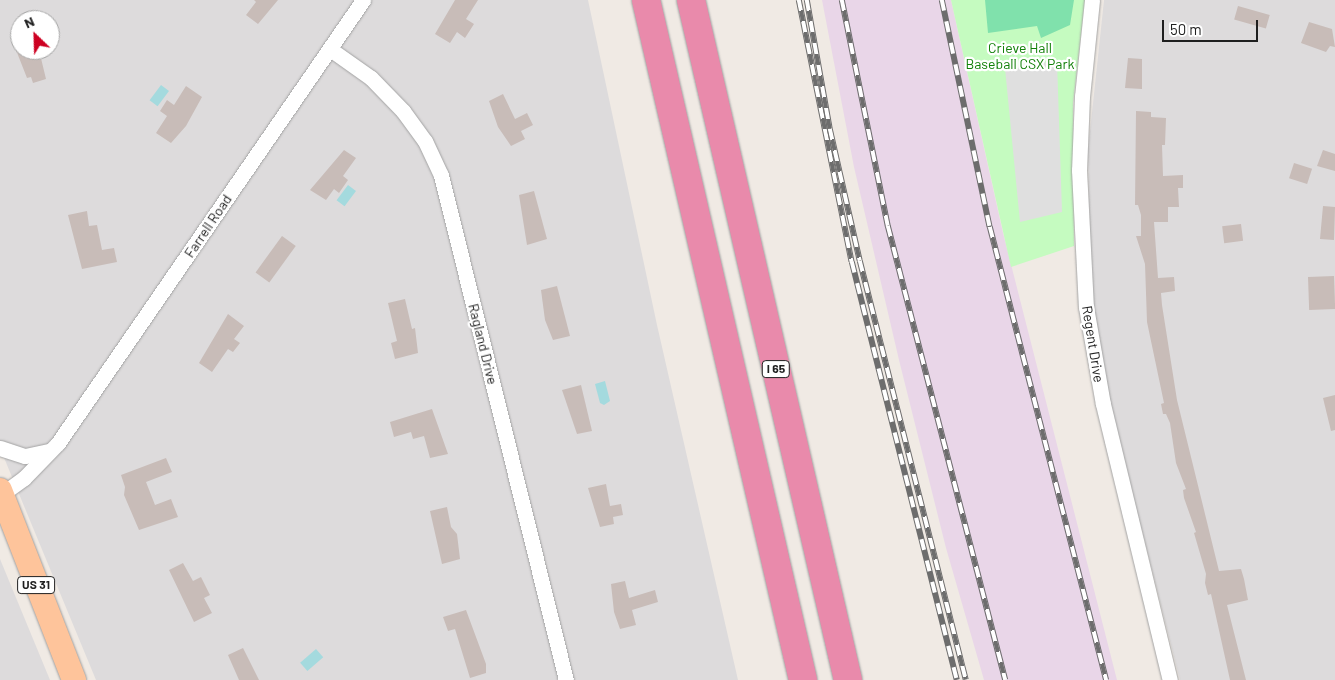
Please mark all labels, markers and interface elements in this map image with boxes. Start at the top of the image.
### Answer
north arrow [10,10,60,60]
scale bar [1165,10,1261,42]
text: N [21,12,37,31]
text: 50 m [1170,20,1202,38]
park label: Crieve Hall Baseball CSX Park [965,40,1075,72]
street label: Farrell Road [181,191,235,261]
street label: Ragland Drive [465,302,501,386]
street label: Regent Drive [1079,304,1107,384]
road number: I 65 [761,359,791,378]
road number: US 31 [16,576,56,594]

